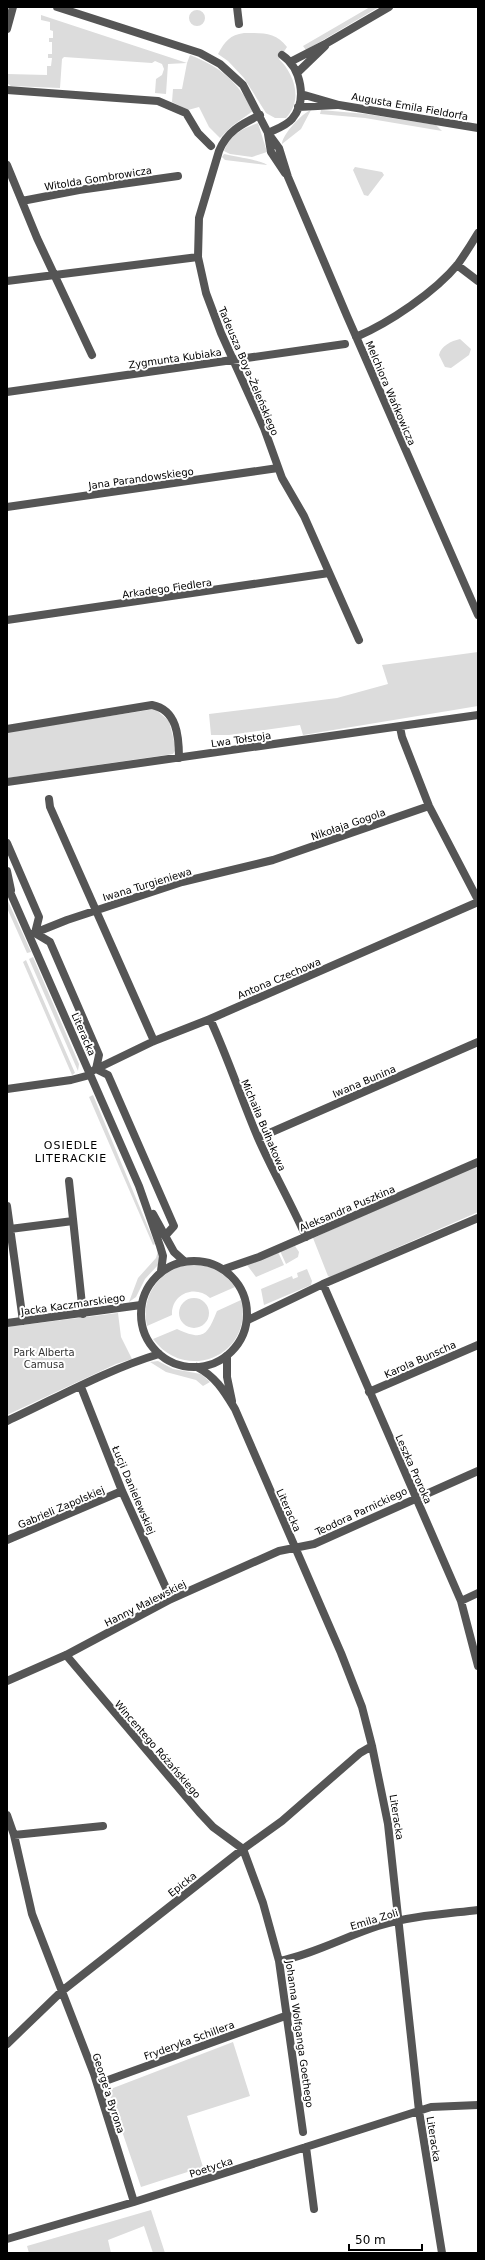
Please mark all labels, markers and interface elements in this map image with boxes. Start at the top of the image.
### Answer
street label: Augusta Emila Fieldorfa [351,91,469,122]
street label: Witolda Gombrowicza [44,165,153,192]
street label: Tadeusza Boya-Żeleńskiego [216,304,282,437]
street label: Melchiora Wańkowicza [363,339,418,447]
street label: Zygmunta Kubiaka [128,346,222,370]
street label: Jana Parandowskiego [87,466,194,491]
street label: Arkadego Fiedlera [122,577,213,600]
street label: Lwa Tołstoja [210,730,272,749]
street label: Nikołaja Gogola [309,807,387,842]
street label: Iwana Turgieniewa [101,866,193,903]
street label: Antona Czechowa [236,956,323,1001]
street label: Literacka [70,1011,98,1057]
street label: Iwana Bunina [331,1063,397,1100]
street label: Michaiła Bułhakowa [239,1078,288,1173]
district label: OSIEDLE LITERACKIE [35,1139,107,1165]
street label: Aleksandra Puszkina [298,1183,397,1234]
street label: Jacka Kaczmarskiego [19,1292,126,1317]
street label: Karola Bunscha [383,1339,458,1380]
park label: Park Alberta Camusa [13,1347,75,1370]
street label: Leszka Proroka [393,1433,434,1505]
street label: Łucji Danielewskiej [110,1443,157,1536]
street label: Gabrieli Zapolskiej [16,1484,106,1531]
street label: Teodora Parnickiego [313,1485,409,1538]
street label: Literacka [274,1487,303,1533]
street label: Hanny Malewskiej [103,1578,188,1629]
street label: Wincentego Różańskiego [112,1698,203,1800]
street label: Literacka [387,1794,406,1841]
street label: Epicka [166,1870,199,1899]
street label: Emila Zoli [349,1907,399,1932]
street label: Johanna Wolfganga Goethego [284,1959,315,2108]
street label: Fryderyka Schillera [142,2019,236,2062]
street label: George'a Byrona [90,2052,127,2135]
street label: Literacka [424,2116,443,2163]
street label: Poetycka [188,2155,234,2180]
scale bar [349,2226,422,2252]
text: 50 m [355,2233,386,2247]

